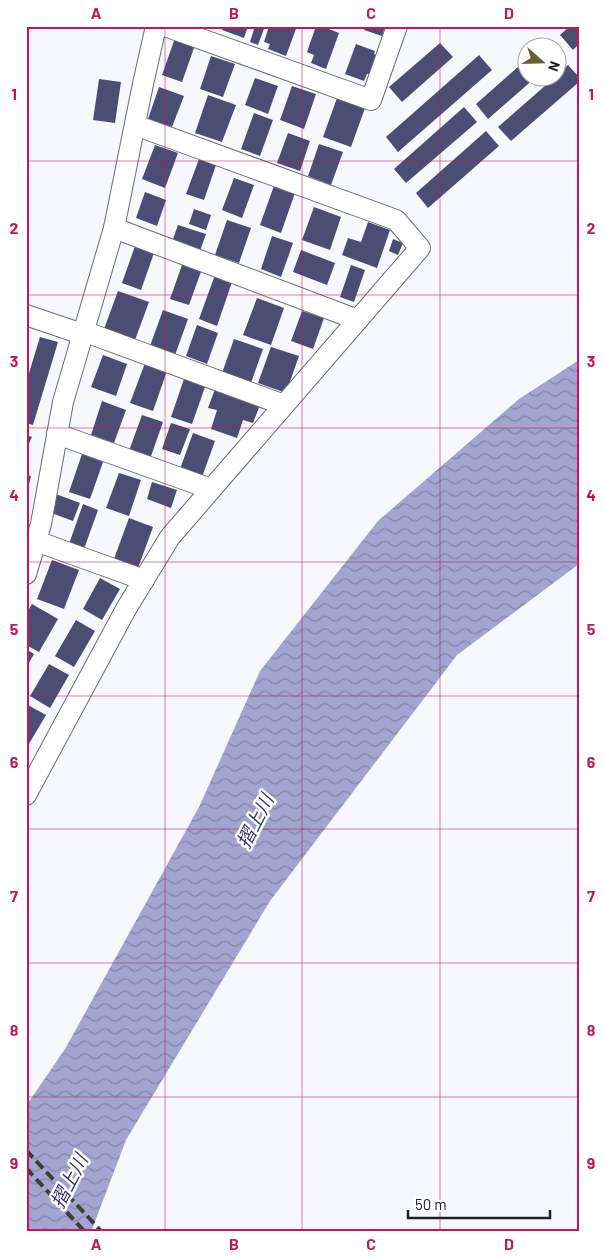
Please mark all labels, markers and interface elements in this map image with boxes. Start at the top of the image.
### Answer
text: A [91,3,102,22]
text: B [229,3,239,22]
text: C [366,3,376,22]
text: D [504,3,514,22]
north arrow [518,38,568,88]
text: N [545,59,564,74]
text: 1 [11,84,17,103]
text: 1 [588,84,594,103]
text: 2 [10,218,19,237]
text: 2 [587,218,596,237]
text: 3 [10,351,18,370]
text: 3 [587,351,595,370]
text: 4 [9,485,19,504]
text: 4 [586,485,596,504]
text: 5 [10,619,19,638]
text: 5 [587,619,596,638]
text: 6 [10,752,19,771]
text: 6 [587,752,596,771]
water label: 摺上川 [231,788,279,851]
text: 7 [10,886,18,905]
text: 7 [587,886,595,905]
text: 8 [10,1020,19,1039]
text: 8 [587,1020,596,1039]
water label: 摺上川 [45,1148,93,1211]
text: 9 [10,1153,18,1172]
text: 9 [587,1153,595,1172]
scale bar [408,1188,550,1220]
text: 50 m [415,1195,447,1213]
text: A [91,1234,102,1253]
text: B [229,1234,239,1253]
text: C [366,1234,376,1253]
text: D [504,1234,514,1253]

